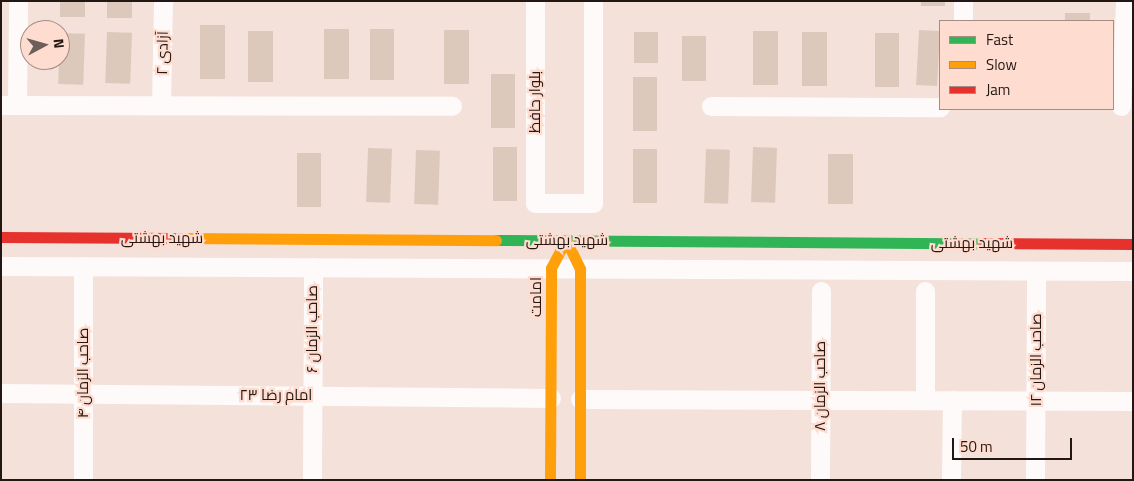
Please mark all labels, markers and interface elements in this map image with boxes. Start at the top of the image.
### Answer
north arrow [20,20,70,70]
legend [939,20,1114,110]
text: Fast [986,28,1013,51]
street label: آزادی ۲ [153,31,171,75]
text: N [48,38,70,49]
text: Slow [986,53,1017,76]
street label: بلوار حافظ [526,71,544,133]
text: Jam [986,78,1010,101]
street label: شهید بهشتی [121,229,203,247]
street label: شهید بهشتی [526,231,608,249]
street label: شهید بهشتی [931,234,1013,252]
street label: امامت [527,277,545,317]
street label: صاحب الزمان ۶ [303,285,321,373]
street label: صاحب الزمان ۱۲ [1027,313,1045,407]
street label: صاحب الزمان ۴ [74,328,92,418]
street label: صاحب الزمان ۸ [811,341,829,431]
street label: امام رضا ۲۳ [240,386,312,404]
scale bar [954,428,1074,460]
text: 50 m [960,435,993,458]

